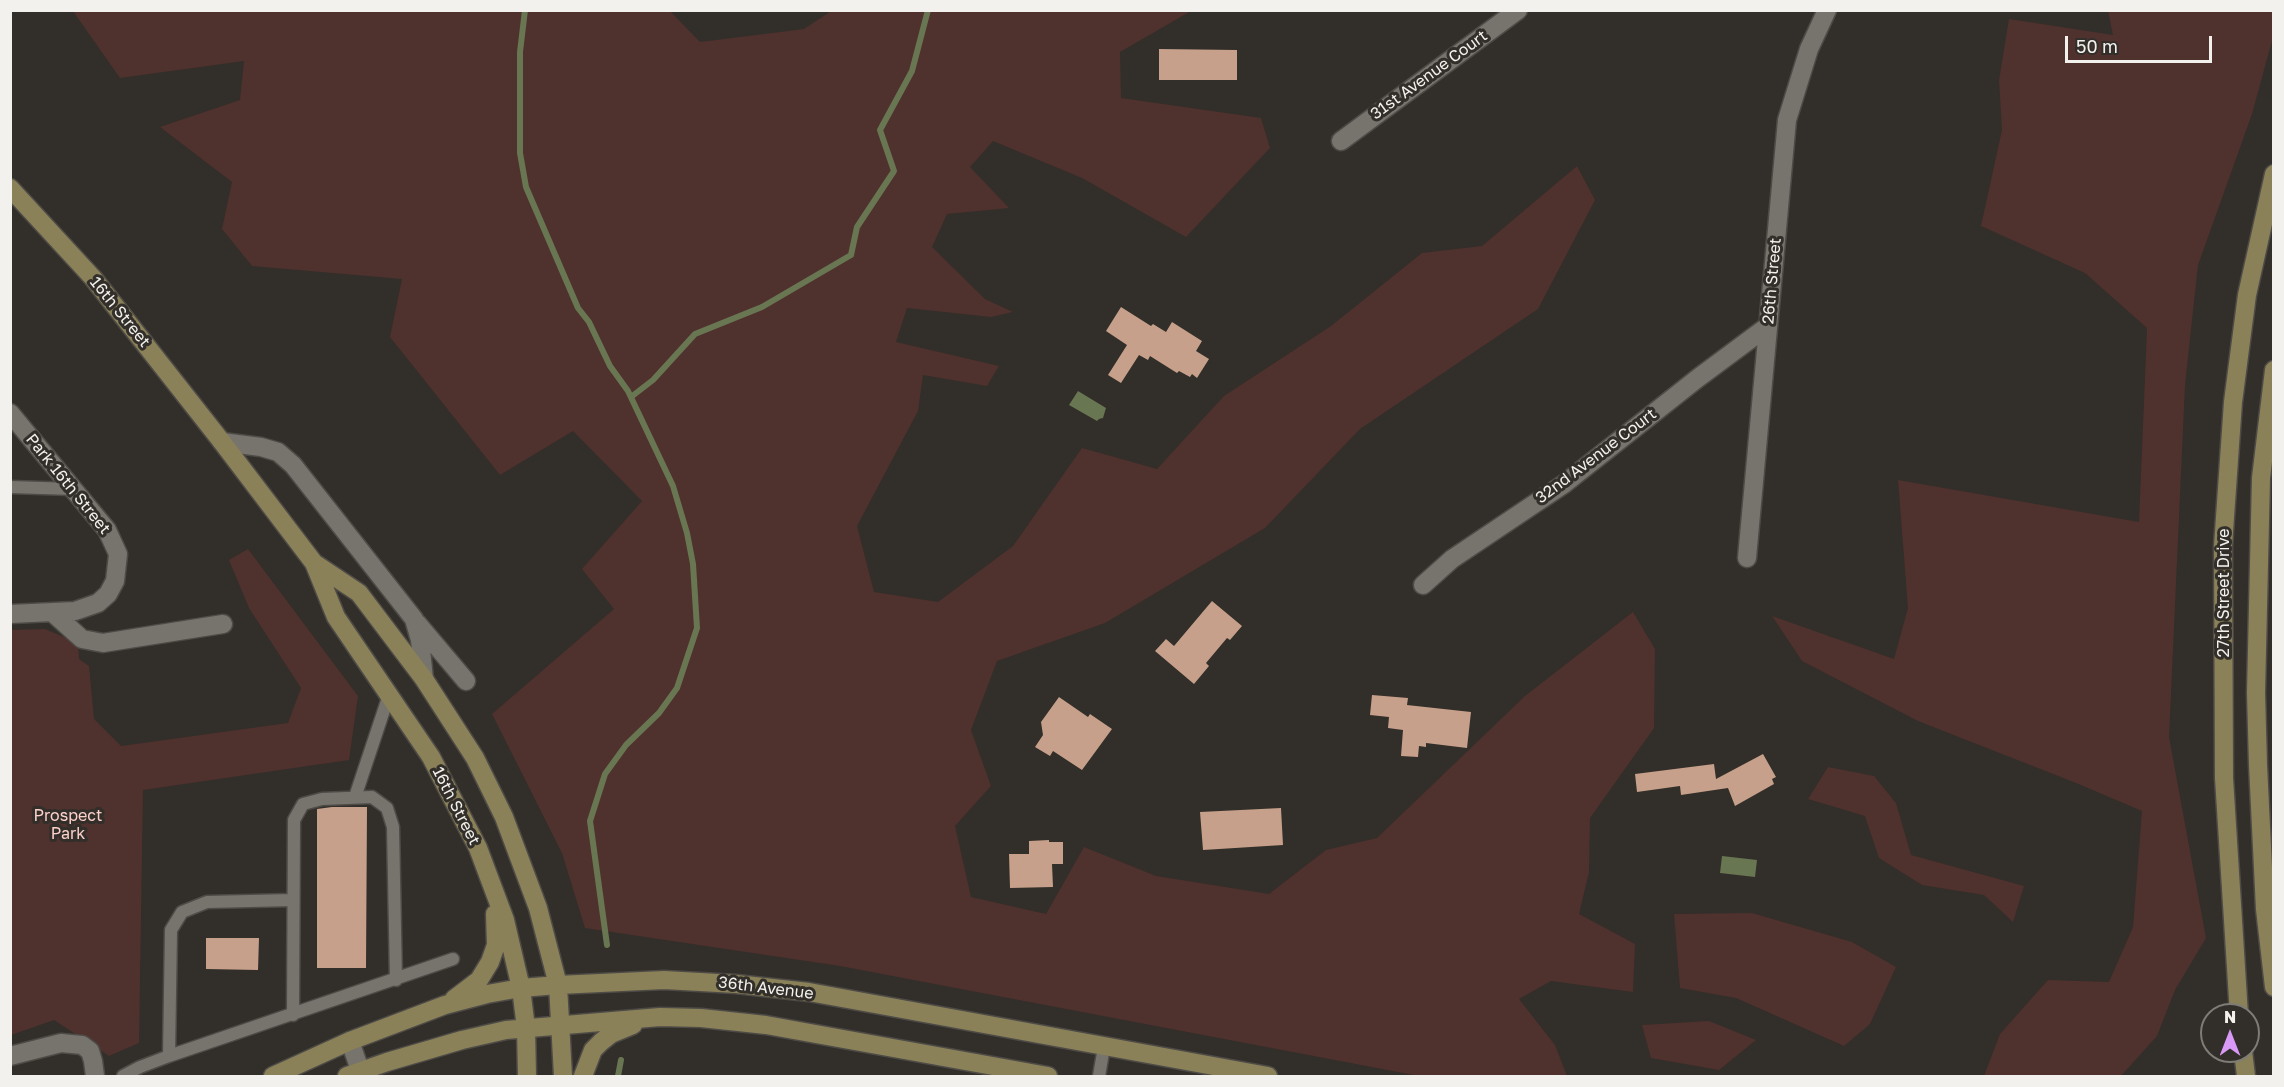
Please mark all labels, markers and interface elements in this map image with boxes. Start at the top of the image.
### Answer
scale bar [2068,24,2215,62]
street label: 31st Avenue Court [1367,26,1491,124]
text: 50 m [2076,35,2118,57]
street label: 26th Street [1759,237,1785,325]
street label: 16th Street [86,273,154,351]
street label: 32nd Avenue Court [1532,404,1660,508]
street label: Park 16th Street [22,430,114,538]
street label: 27th Street Drive [2214,528,2234,658]
street label: 16th Street [428,764,484,848]
park label: Prospect Park [34,806,102,844]
street label: 36th Avenue [717,973,815,1003]
north arrow [2200,1003,2260,1063]
text: N [2224,1007,2236,1027]

